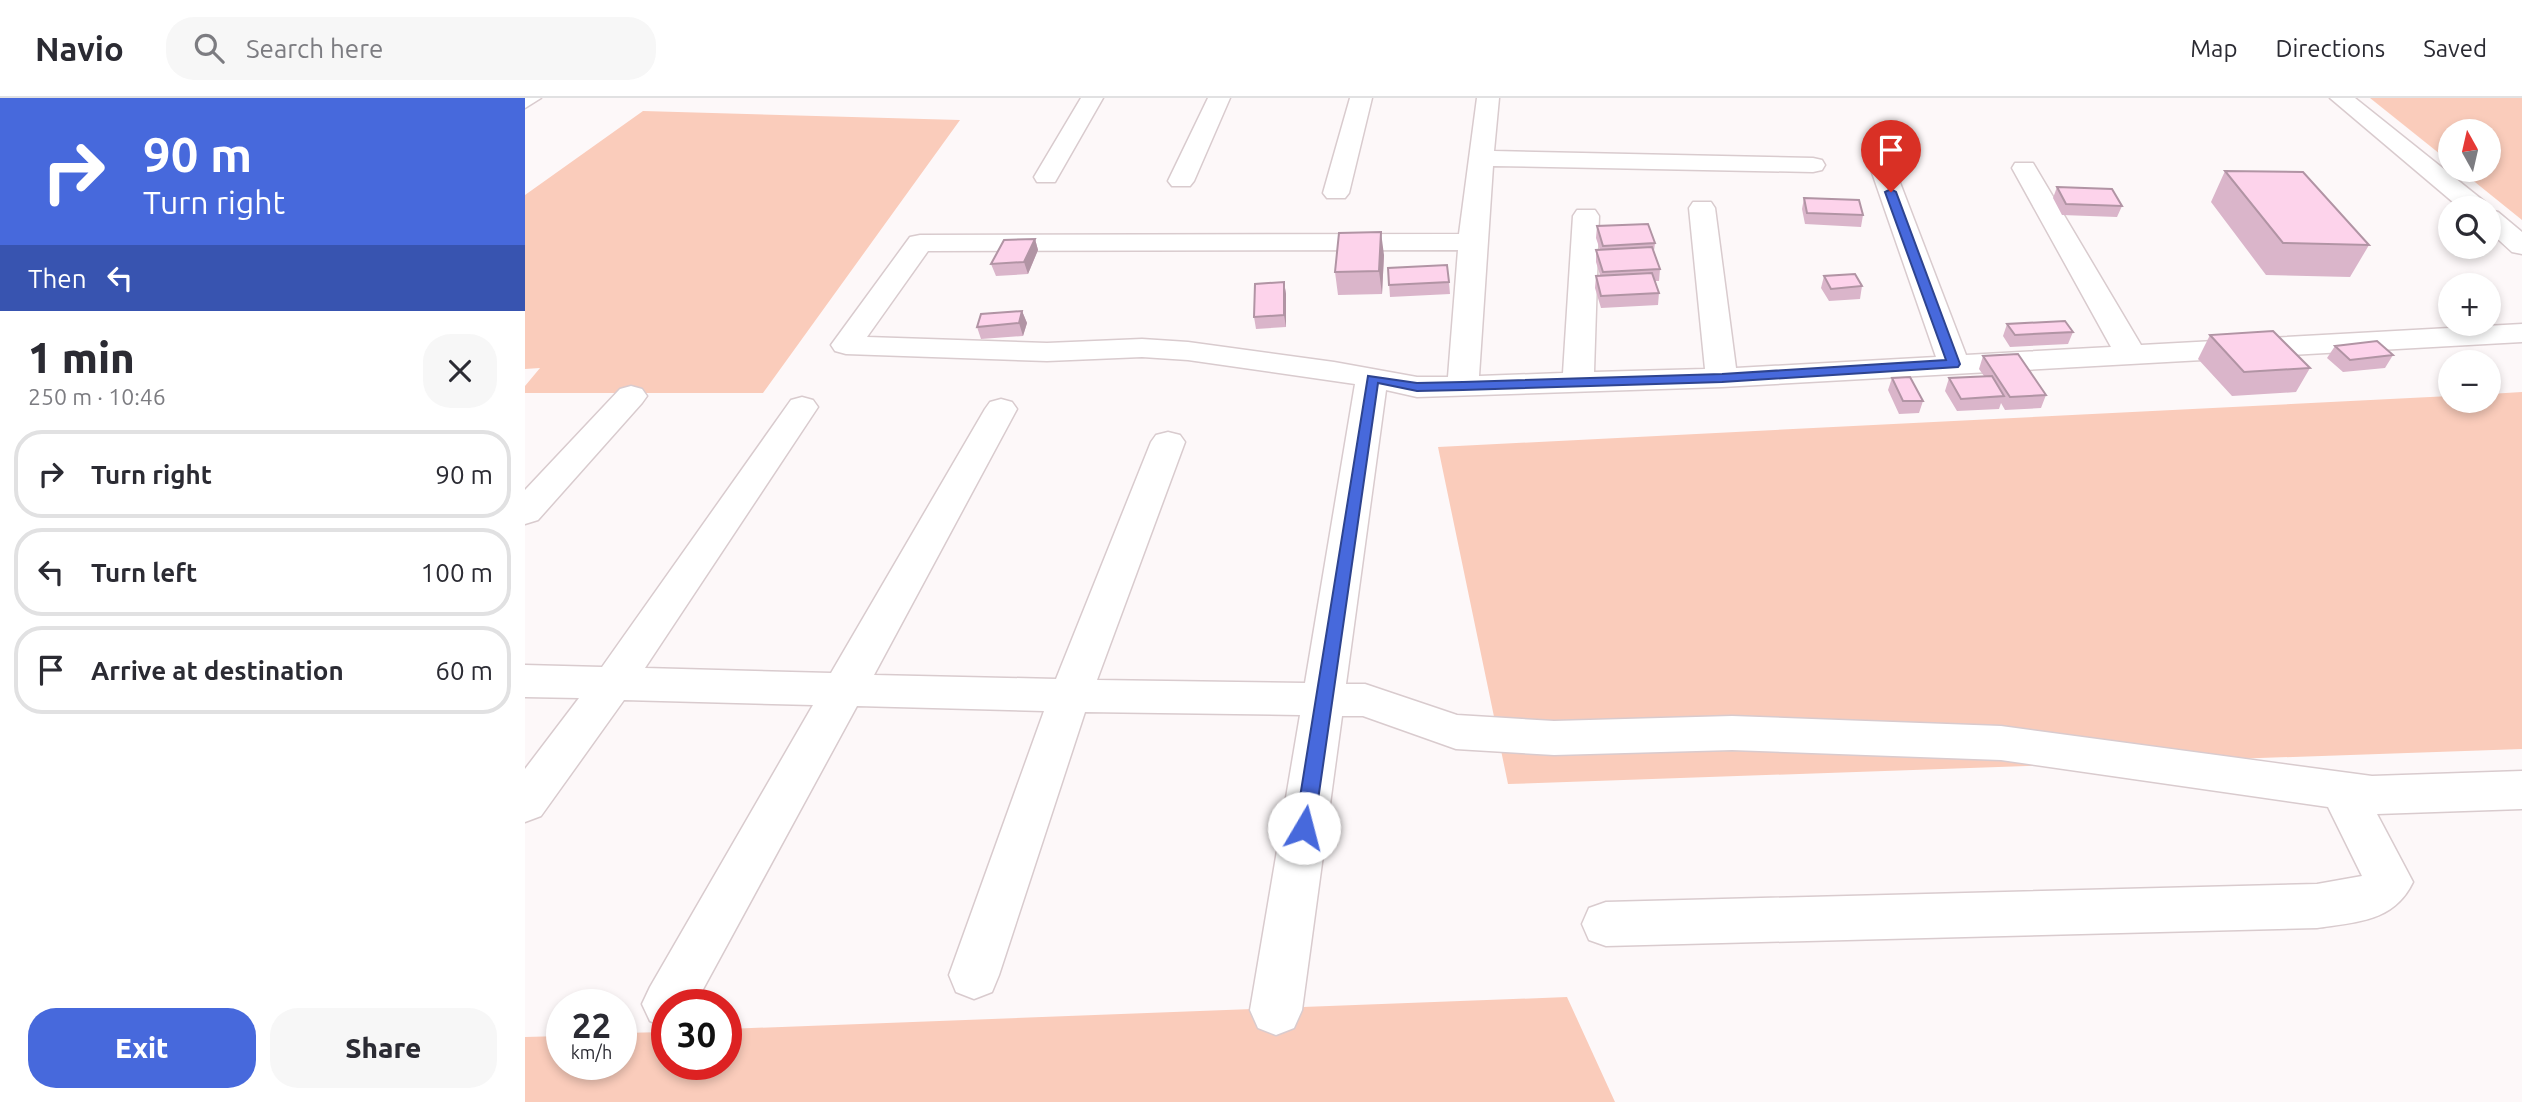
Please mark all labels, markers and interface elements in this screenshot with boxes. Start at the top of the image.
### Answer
search box [166,17,656,80]
icon: search [190,29,228,67]
text: Navio [35,30,124,67]
text: Search here [246,34,383,63]
text: Map [2190,35,2237,62]
text: Directions [2275,35,2385,62]
text: Saved [2423,35,2487,62]
north arrow [2438,119,2501,182]
map controls [2438,119,2501,413]
pin [1861,120,1921,192]
icon: right [28,126,119,217]
text: 90 m [143,126,252,181]
icon: arrive [1872,131,1910,169]
text: Turn right [143,184,285,220]
button: search [2438,196,2501,259]
icon: left [101,259,139,297]
text: Then [28,264,87,293]
button: + [2438,273,2501,336]
text: 1 min [28,334,135,381]
button: close [423,334,497,408]
button: − [2438,350,2501,413]
text: 250 m · 10:46 [28,384,166,409]
icon: right [32,455,70,493]
text: Turn right [91,460,212,489]
text: 90 m [435,460,493,489]
icon: left [32,553,70,591]
text: Turn left [91,558,197,587]
text: 100 m [421,558,493,587]
icon: arrive [32,651,70,689]
text: Arrive at destination [91,656,344,685]
text: 60 m [435,656,493,685]
position arrow [1267,791,1341,865]
speed limit sign: 30 [651,989,742,1080]
text: 22 [572,1005,611,1045]
button: Exit [28,1008,256,1088]
button: Share [270,1008,497,1088]
text: km/h [571,1042,612,1062]

